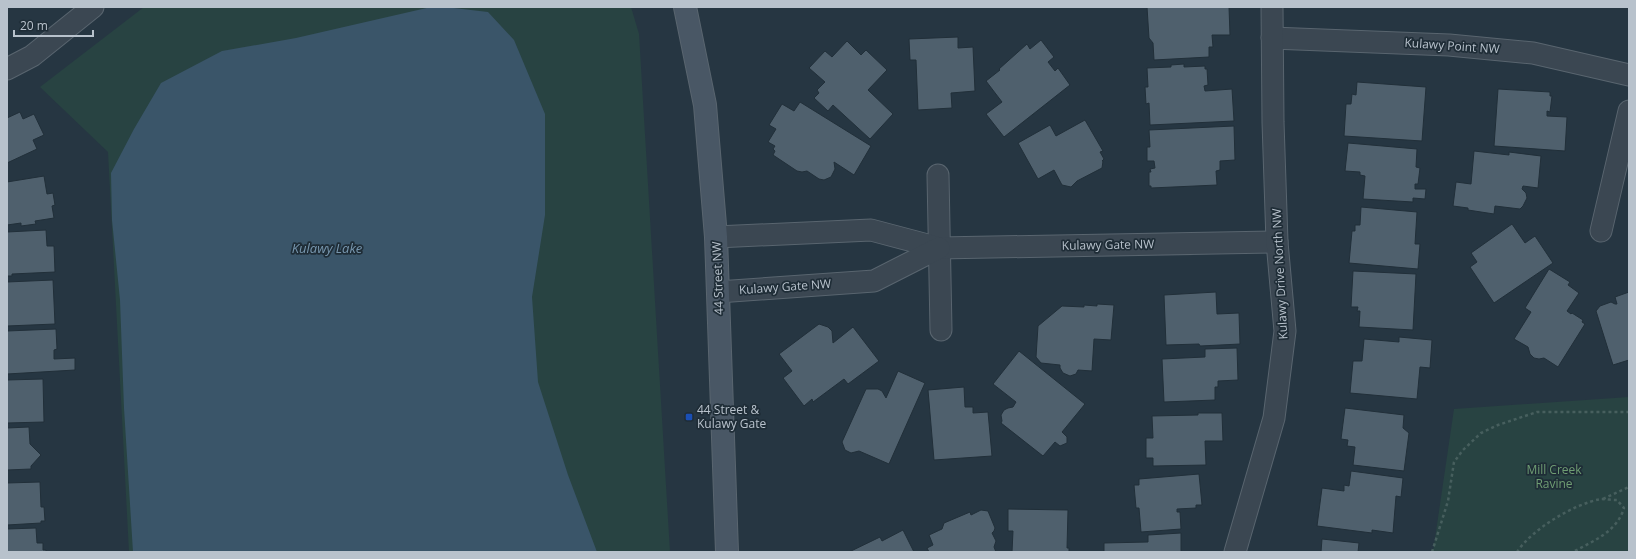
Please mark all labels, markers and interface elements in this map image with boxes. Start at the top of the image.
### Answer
scale bar [14,12,93,38]
text: 20 m [20,17,48,34]
street label: Kulawy Point NW [1404,34,1500,57]
street label: Kulawy Drive North NW [1268,208,1291,340]
street label: Kulawy Gate NW [1062,235,1154,254]
water label: Kulawy Lake [292,239,363,257]
street label: 44 Street NW [708,241,727,315]
street label: Kulawy Gate NW [738,275,832,298]
place label: 44 Street & Kulawy Gate [697,401,767,432]
marker: 44 Street & Kulawy Gate [684,412,694,422]
park label: Mill Creek Ravine [1526,461,1582,492]

